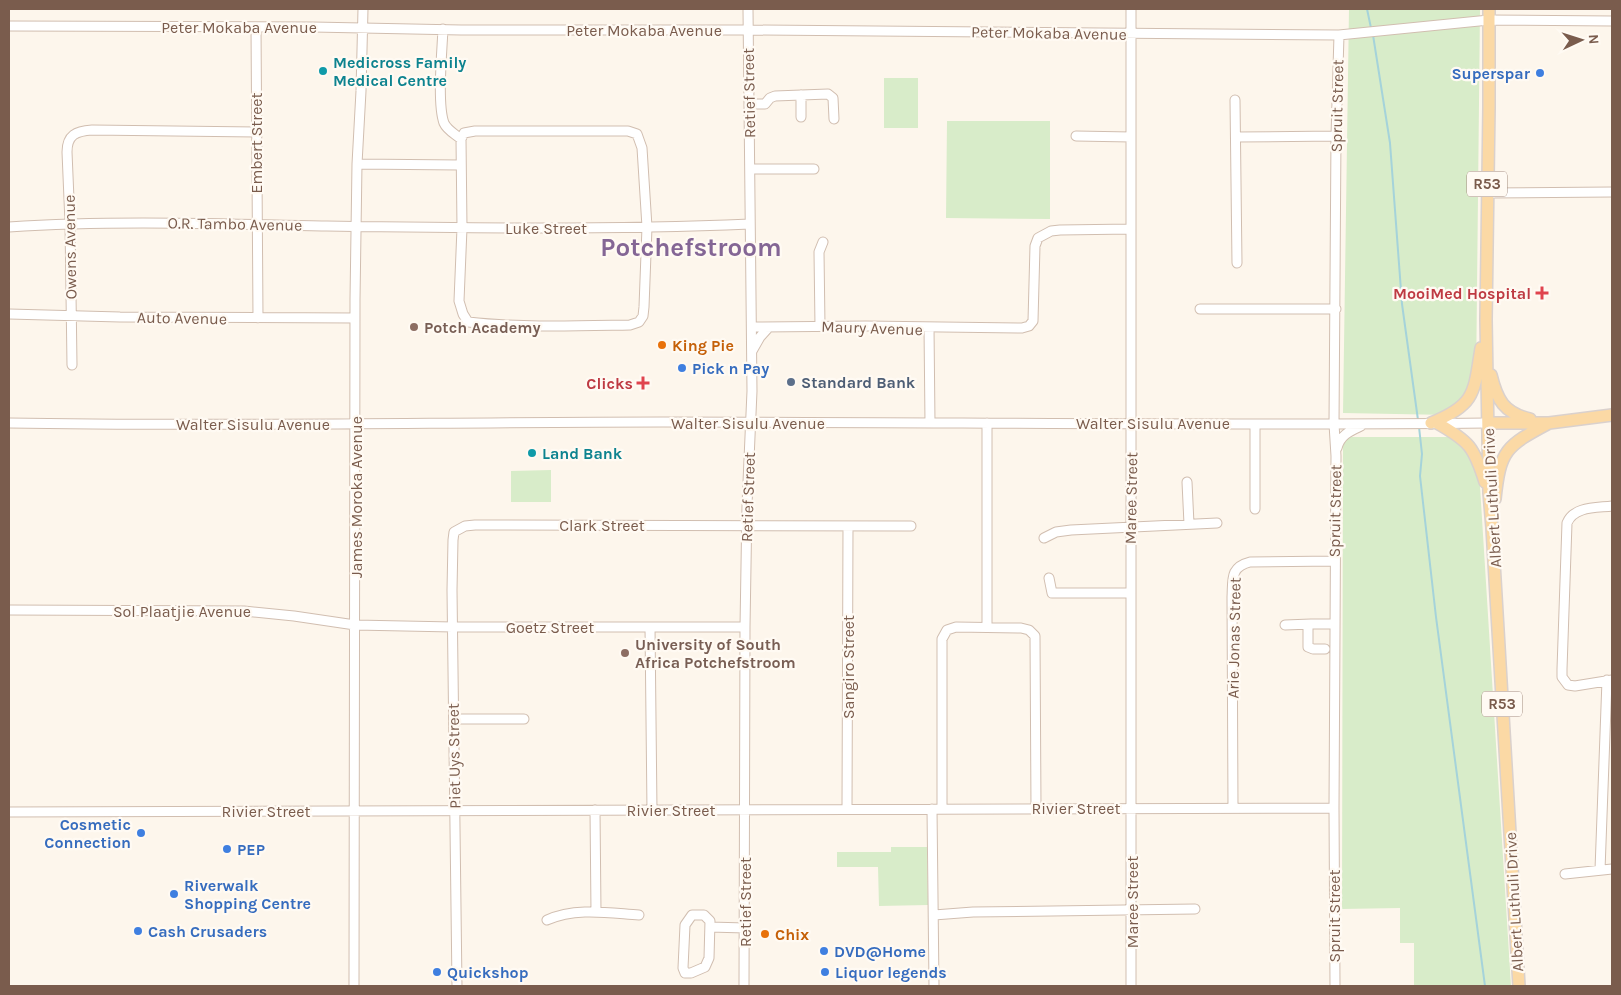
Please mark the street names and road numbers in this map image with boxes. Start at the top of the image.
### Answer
street label: Peter Mokaba Avenue [161,18,317,37]
street label: Peter Mokaba Avenue [566,21,722,40]
street label: Peter Mokaba Avenue [971,22,1127,44]
street label: Retief Street [739,48,759,138]
street label: Spruit Street [1327,59,1347,153]
street label: Embert Street [247,92,266,194]
road number: R53 [1467,172,1507,196]
street label: Owens Avenue [60,195,80,299]
street label: O.R. Tambo Avenue [167,213,303,235]
street label: Luke Street [505,219,587,238]
street label: Auto Avenue [137,308,227,328]
street label: Maury Avenue [821,317,923,339]
street label: Walter Sisulu Avenue [671,414,825,433]
street label: Walter Sisulu Avenue [1076,414,1230,433]
street label: Walter Sisulu Avenue [176,415,330,434]
street label: James Moroka Avenue [347,416,366,578]
street label: Albert Luthuli Drive [1479,428,1505,568]
street label: Retief Street [737,452,759,542]
street label: Maree Street [1121,452,1141,544]
street label: Spruit Street [1325,464,1345,558]
street label: Clark Street [559,516,645,535]
street label: Arie Jonas Street [1223,577,1245,699]
street label: Sol Plaatjie Avenue [113,602,251,621]
street label: Sangiro Street [839,615,858,719]
street label: Goetz Street [506,618,594,637]
road number: R53 [1482,692,1522,716]
street label: Piet Uys Street [444,703,464,809]
street label: Rivier Street [1031,799,1121,818]
street label: Rivier Street [626,801,716,820]
street label: Rivier Street [221,802,311,821]
street label: Albert Luthuli Drive [1501,832,1527,972]
street label: Maree Street [1123,856,1142,948]
street label: Retief Street [736,857,755,947]
street label: Spruit Street [1325,870,1344,963]

